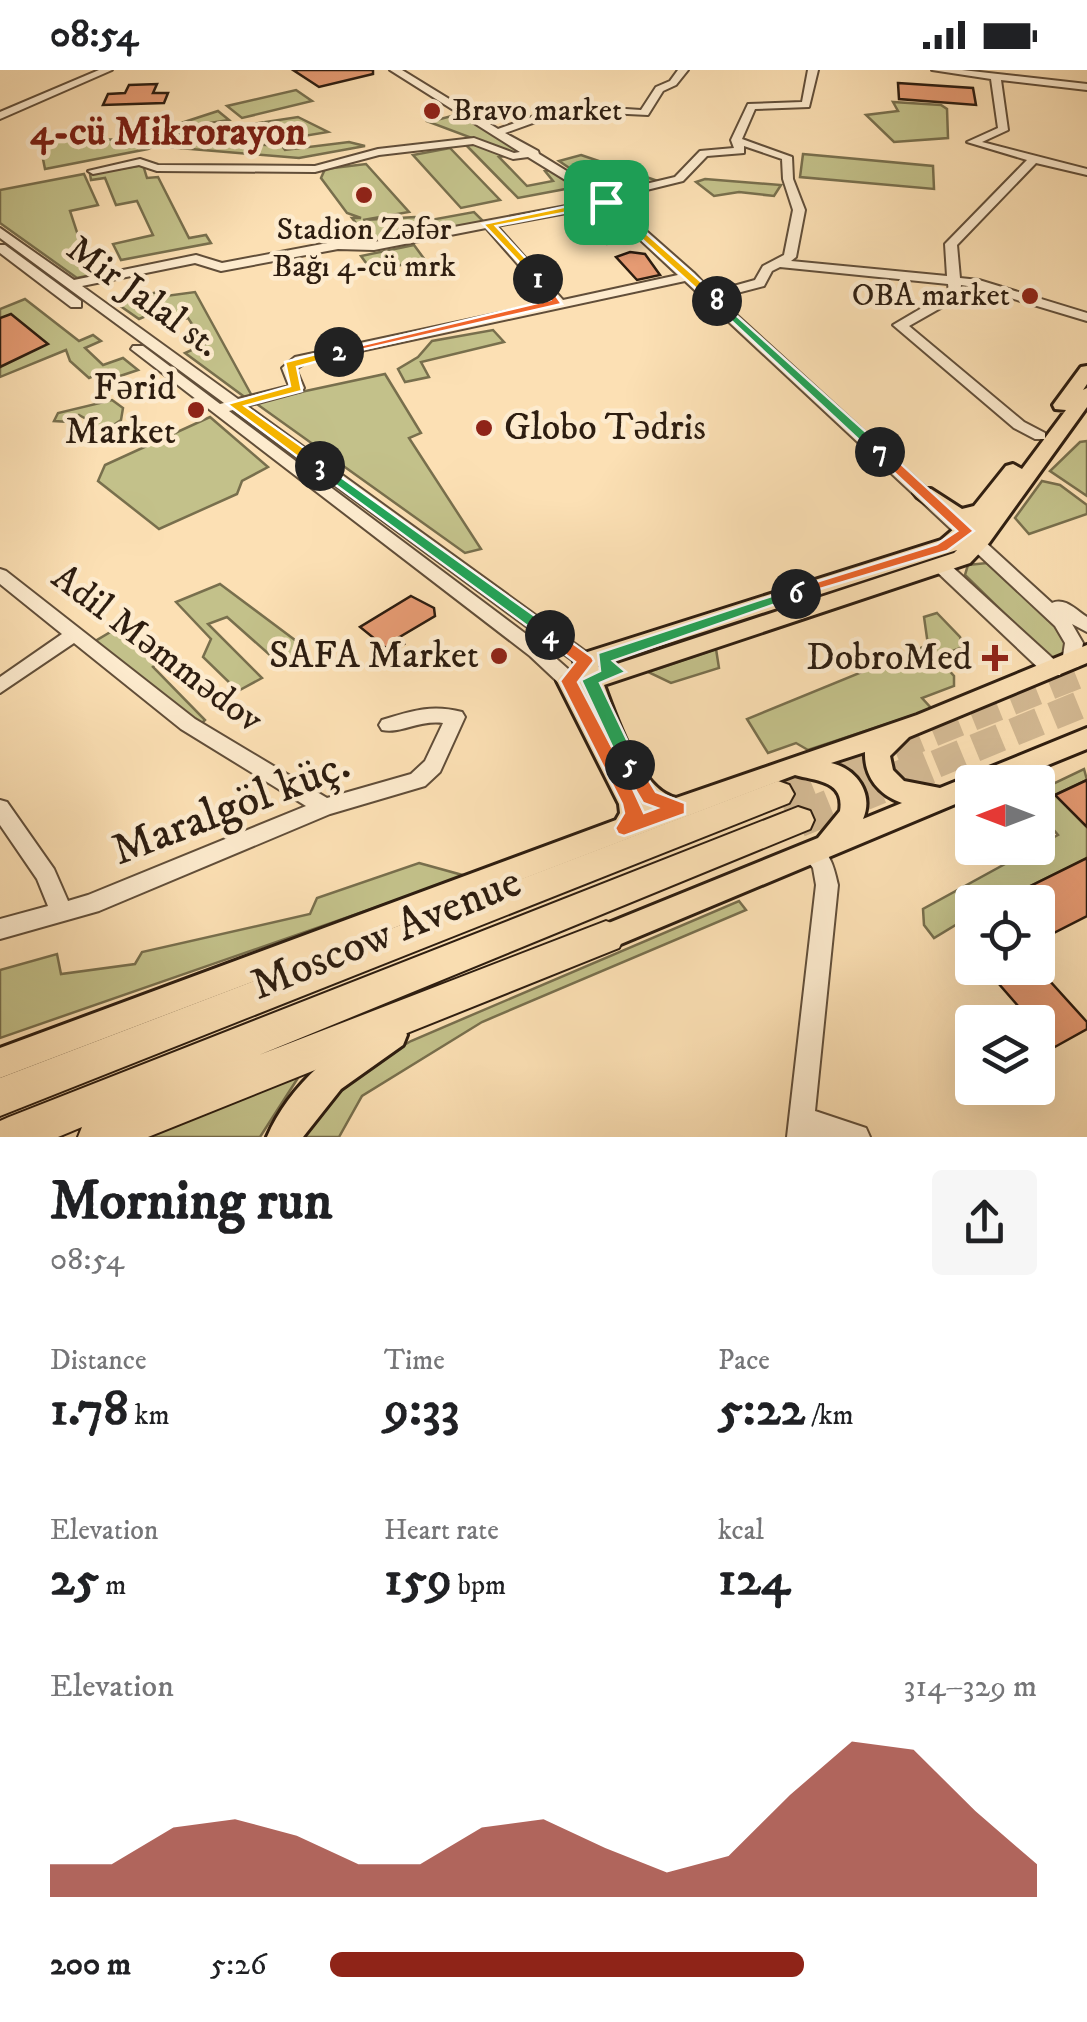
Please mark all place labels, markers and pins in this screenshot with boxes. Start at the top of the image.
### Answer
place label: Bravo market [452,91,622,131]
marker: Bravo market [421,100,443,122]
pin [564,160,649,245]
marker: Stadion Zəfər Bağı 4-cü mrk [353,184,375,206]
place label: Stadion Zəfər Bağı 4-cü mrk [272,210,456,287]
pin: 1 [513,254,563,304]
pin: 8 [692,276,742,326]
place label: OBA market [852,276,1010,316]
marker: OBA market [1019,285,1041,307]
pin: 2 [314,327,364,377]
place label: Fərid Market [65,364,176,456]
marker: Fərid Market [185,399,207,421]
place label: Globo Tədris [504,404,706,452]
marker: Globo Tədris [473,417,495,439]
pin: 7 [855,427,905,477]
pin: 3 [295,441,345,491]
pin: 6 [771,569,821,619]
pin: 4 [525,610,575,660]
place label: SAFA Market [269,632,479,680]
place label: DobroMed [806,634,972,682]
marker: SAFA Market [488,645,510,667]
marker: DobroMed [982,645,1008,671]
pin: 5 [605,740,655,790]

